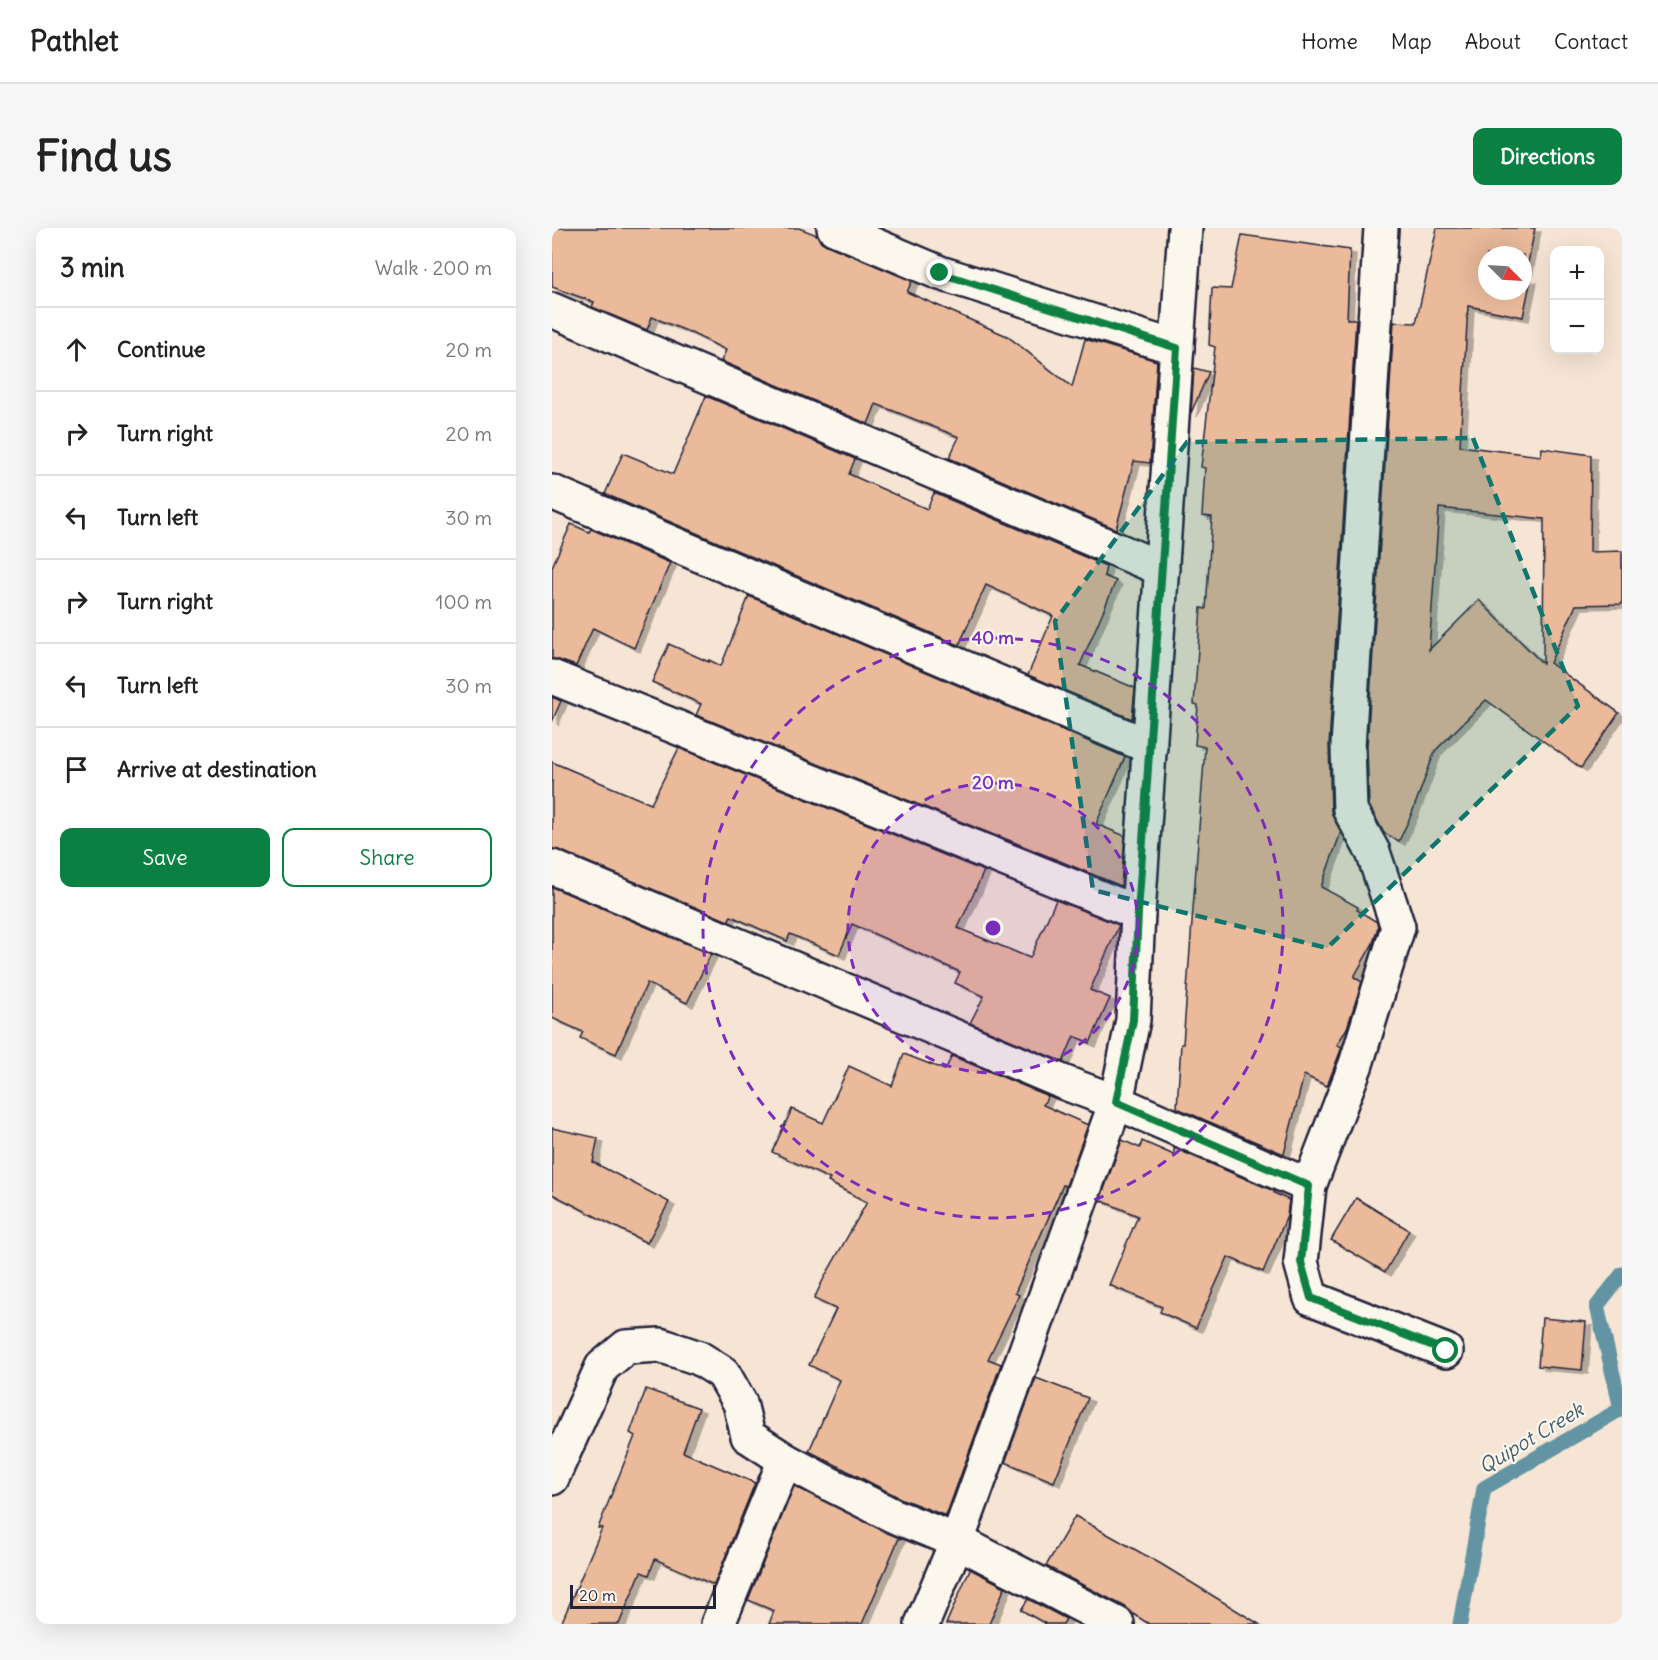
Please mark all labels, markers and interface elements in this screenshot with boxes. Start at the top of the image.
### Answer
text: Pathlet [30,23,119,59]
text: Home [1301,28,1358,55]
text: Map [1391,28,1432,55]
text: About [1465,28,1521,55]
text: Contact [1554,28,1628,55]
button: Directions [1473,128,1622,185]
text: Find us [36,130,172,182]
north arrow [1478,246,1532,300]
map controls [1550,246,1604,354]
button: + [1550,246,1604,300]
text: 3 min [60,251,125,284]
text: Walk · 200 m [375,255,492,280]
route end [926,259,952,285]
button: − [1550,300,1604,354]
icon: ahead [60,333,93,366]
text: Continue [117,335,206,363]
text: 20 m [446,337,492,362]
icon: right [60,417,93,450]
text: Turn right [117,419,213,447]
text: 20 m [446,421,492,446]
icon: left [60,501,93,534]
text: Turn left [117,503,198,531]
text: 30 m [445,505,492,530]
icon: right [60,585,93,618]
text: Turn right [117,587,213,615]
text: 100 m [435,589,492,614]
text: 40 m [972,626,1014,649]
icon: left [60,669,93,702]
text: Turn left [117,671,198,699]
text: 30 m [445,673,492,698]
icon: arrive [60,753,93,786]
text: Arrive at destination [117,755,317,783]
text: 20 m [972,771,1014,794]
button: Save [60,828,270,887]
button: Share [282,828,492,887]
centre of rings [983,918,1003,938]
route start [1432,1337,1458,1363]
water label: Quipot Creek [1474,1396,1589,1479]
scale bar [570,1582,716,1610]
text: 20 m [579,1585,616,1605]

